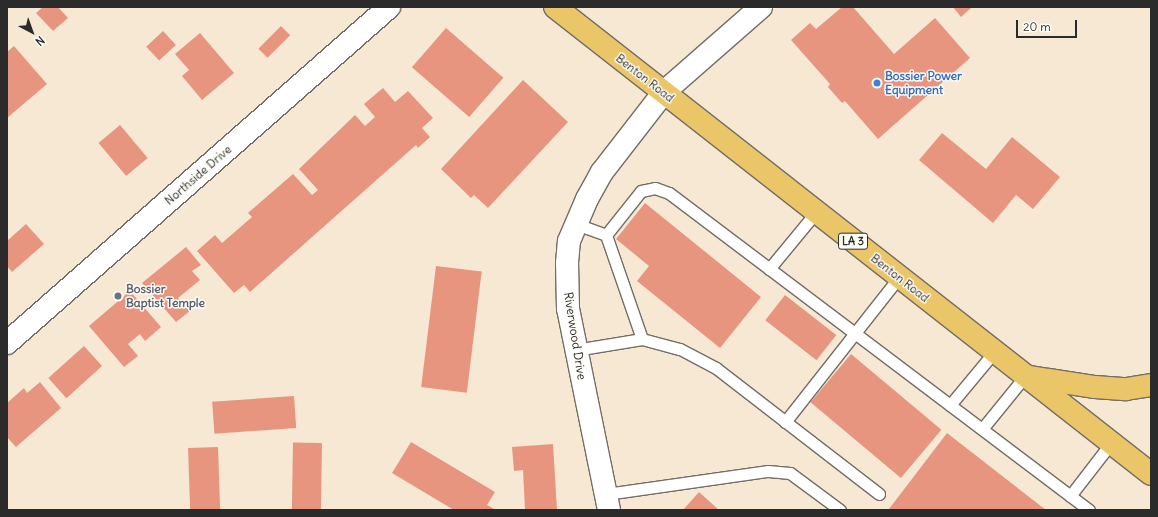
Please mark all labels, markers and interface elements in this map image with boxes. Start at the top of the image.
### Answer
north arrow [12,12,52,52]
scale bar [1018,12,1079,38]
text: 20 m [1023,19,1051,34]
text: N [32,33,47,49]
street label: Benton Road [613,51,677,105]
place label: Bossier Power Equipment [885,69,962,97]
marker: Bossier Power Equipment [872,78,882,88]
street label: Northside Drive [162,142,234,208]
road number: LA 3 [838,232,868,250]
street label: Benton Road [868,251,932,305]
place label: Bossier Baptist Temple [126,282,205,310]
marker: Bossier Baptist Temple [113,291,123,301]
street label: Riverwood Drive [561,291,589,381]

